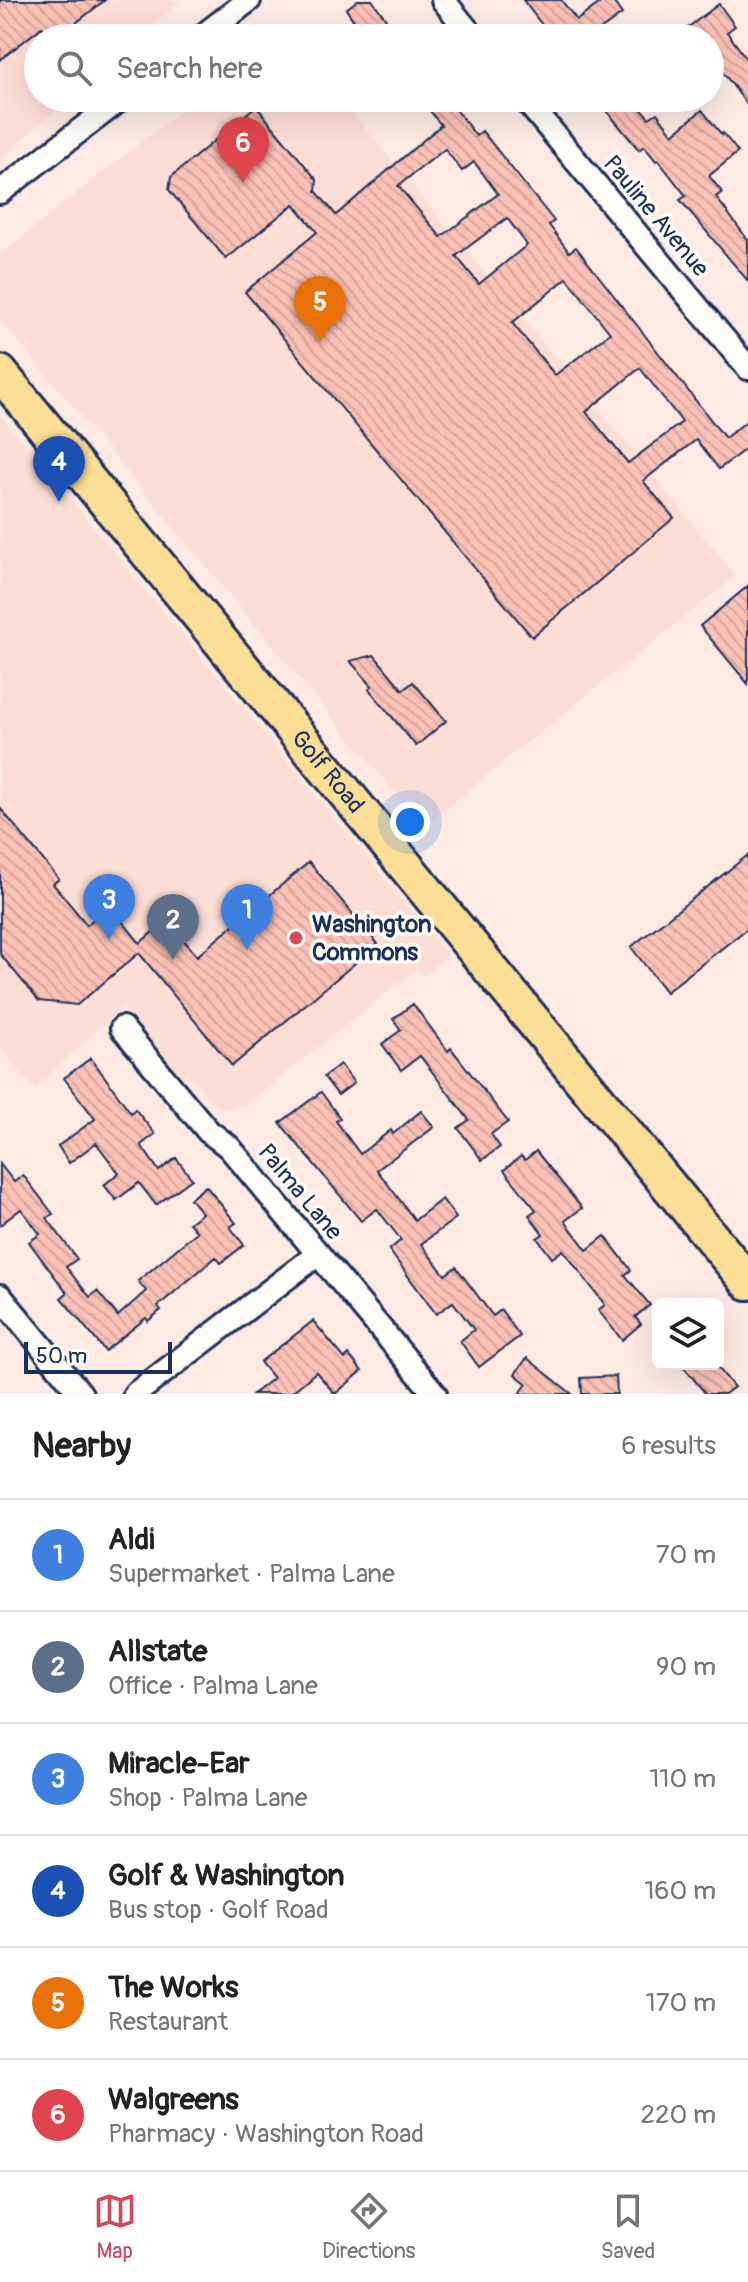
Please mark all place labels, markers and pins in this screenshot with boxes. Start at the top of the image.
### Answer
pin: 6 [217,117,269,183]
pin: 5 [294,276,346,342]
pin: 4 [33,436,85,502]
pin: 3 [83,874,135,940]
pin: 1 [221,884,273,950]
pin: 2 [147,894,199,960]
place label: Washington Commons [312,910,431,967]
marker: Washington Commons [287,929,305,947]

